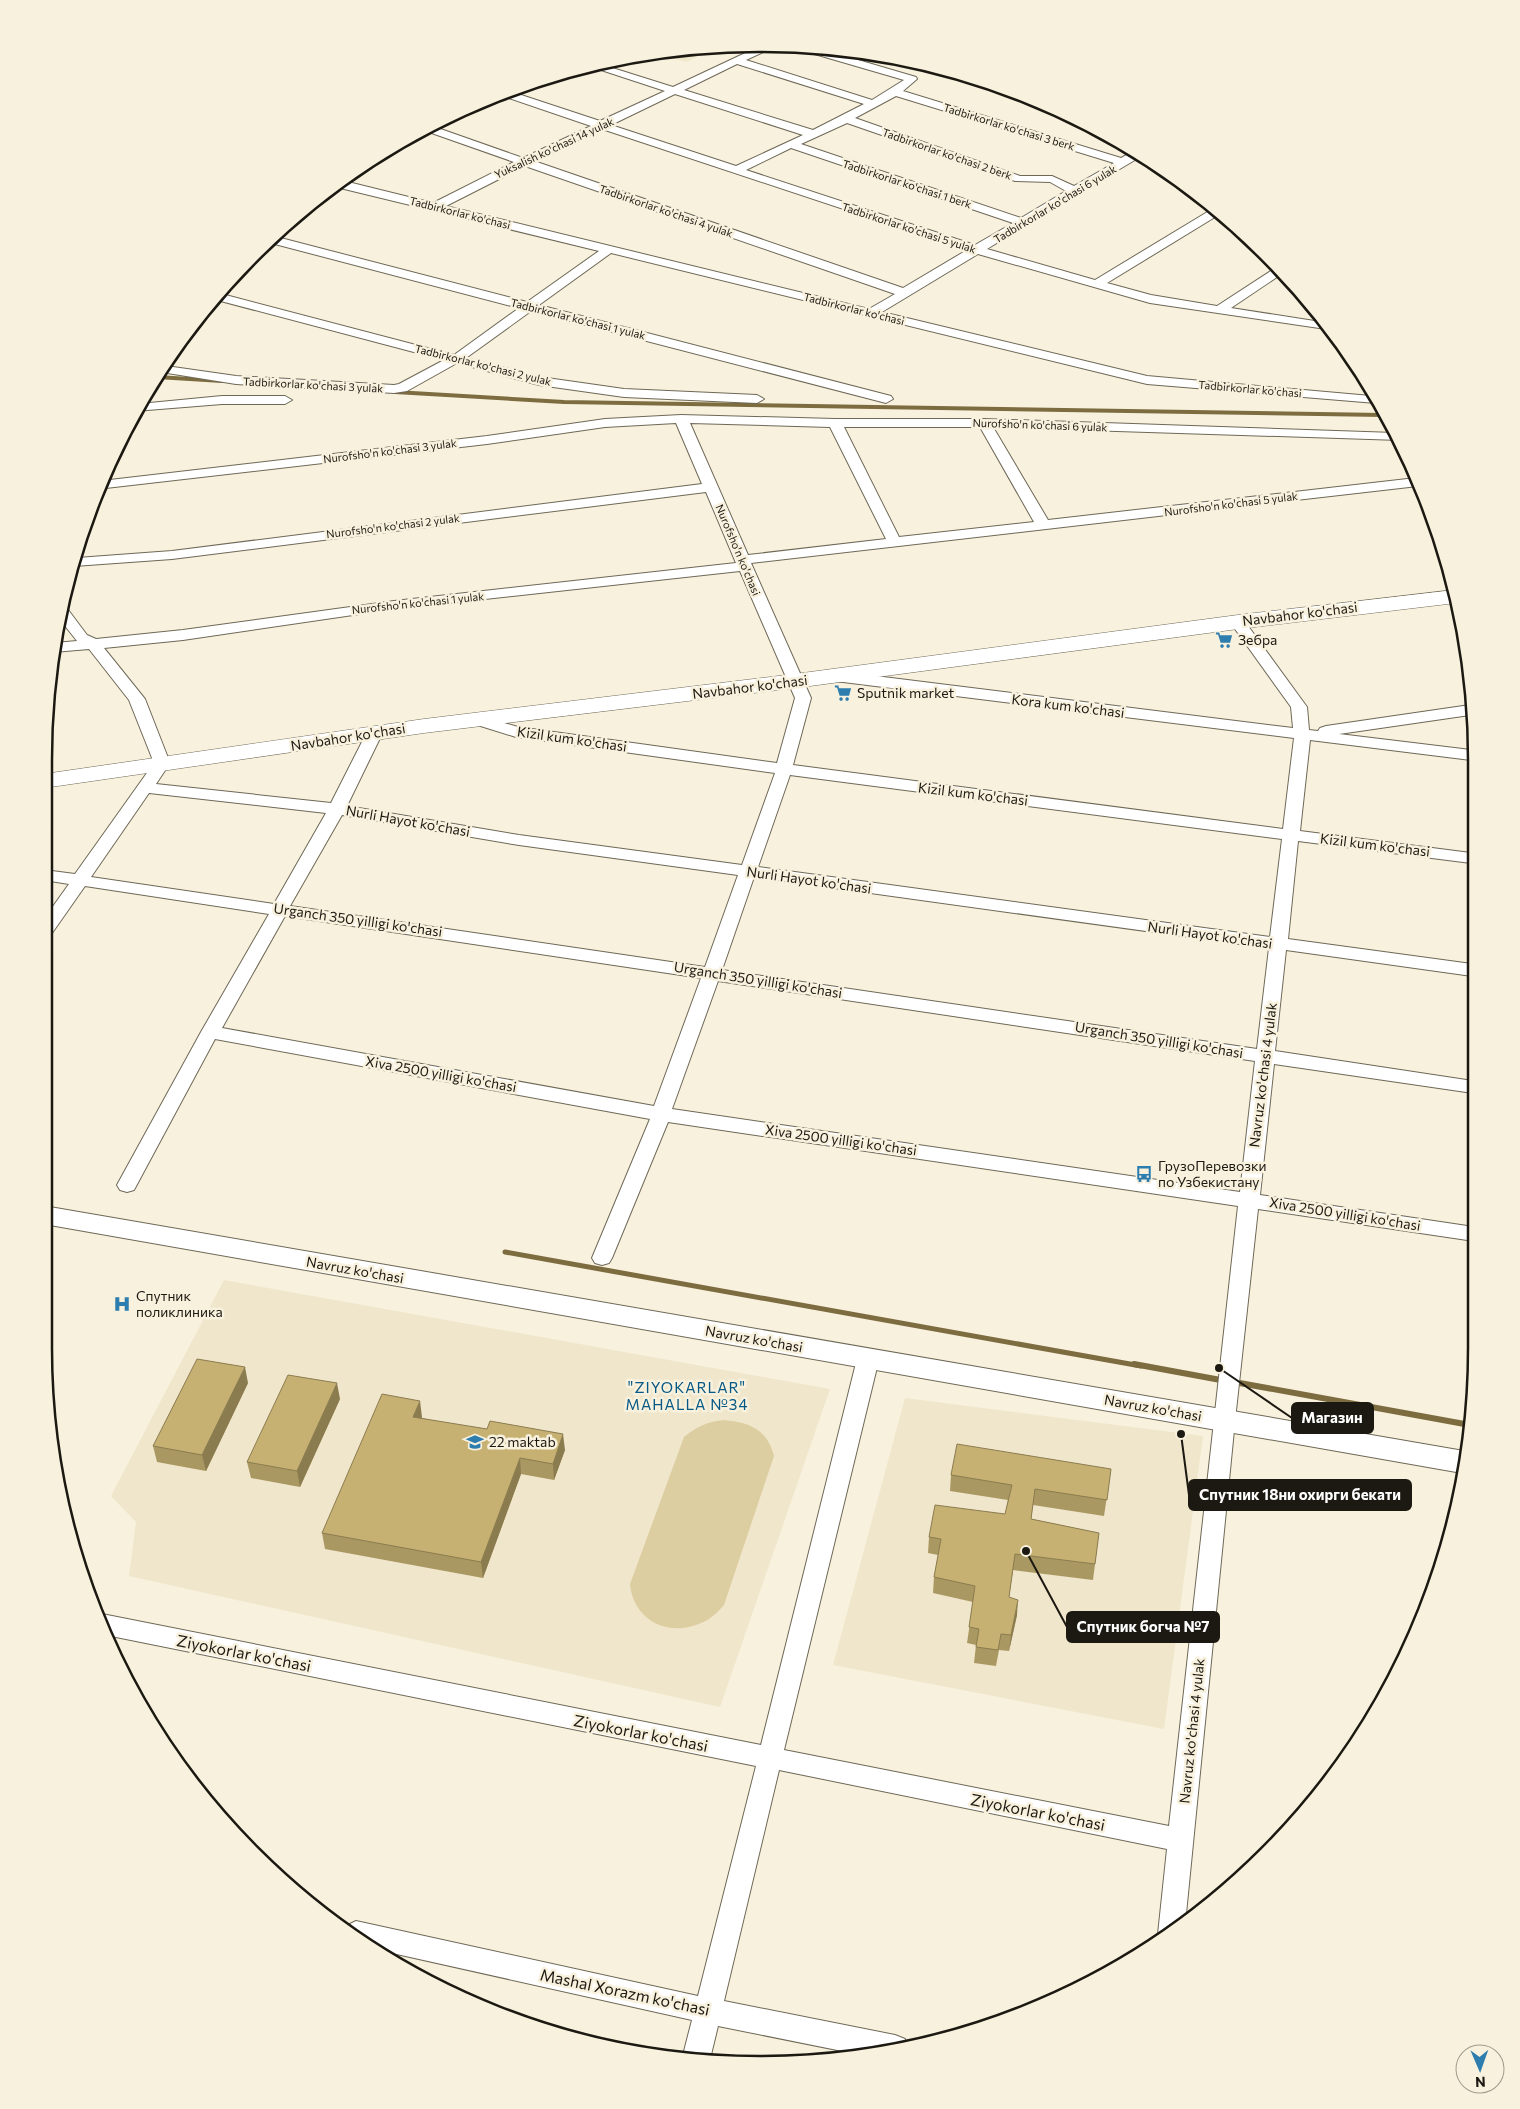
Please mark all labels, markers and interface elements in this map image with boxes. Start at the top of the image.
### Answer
street label: Tadbirkorlar ko'chasi 3 berk [942,100,1076,153]
street label: Yuksalish ko'chasi 14 yulak [492,114,616,181]
street label: Tadbirkorlar ko'chasi 2 berk [881,125,1014,182]
street label: Tadbirkorlar ko'chasi 1 berk [841,156,973,211]
street label: Tadbirkorlar ko'chasi 6 yulak [991,162,1118,245]
street label: Tadbirkorlar ko'chasi 4 yulak [598,181,735,240]
street label: Tadbirkorlar ko'chasi [408,194,512,231]
street label: Tadbirkorlar ko'chasi 5 yulak [840,200,978,255]
street label: Tadbirkorlar ko'chasi [802,290,906,327]
street label: Tadbirkorlar ko'chasi 1 yulak [509,295,647,342]
street label: Tadbirkorlar ko'chasi 2 yulak [414,341,553,388]
street label: Tadbirkorlar ko'chasi 3 yulak [243,374,383,395]
street label: Tadbirkorlar ko'chasi [1198,378,1302,400]
street label: Nurofsho'n ko'chasi 6 yulak [972,416,1108,433]
street label: Nurofsho'n ko'chasi 3 yulak [322,436,458,465]
street label: Nurofsho'n ko'chasi 5 yulak [1163,489,1299,518]
street label: Nurofsho'n ko'chasi [713,502,764,597]
street label: Nurofsho'n ko'chasi 2 yulak [325,511,460,540]
street label: Nurofsho'n ko'chasi 1 yulak [351,589,485,616]
street label: Navbahor ko'chasi [1241,598,1358,629]
supermarket icon: Зебра [1214,630,1234,650]
place label: Зебра [1238,631,1277,648]
street label: Navbahor ko'chasi [691,671,808,702]
supermarket icon: Sputnik market [833,683,853,703]
place label: Sputnik market [857,684,955,701]
street label: Kora kum ko'chasi [1011,690,1126,721]
street label: Navbahor ko'chasi [289,719,406,754]
street label: Kizil kum ko'chasi [516,722,628,755]
street label: Kizil kum ko'chasi [917,778,1029,809]
street label: Nurli Hayot ko'chasi [345,801,472,840]
street label: Kizil kum ko'chasi [1319,829,1431,860]
street label: Nurli Hayot ko'chasi [746,862,873,897]
street label: Urganch 350 yilligi ko'chasi [273,899,444,940]
street label: Nurli Hayot ko'chasi [1147,917,1274,952]
street label: Urganch 350 yilligi ko'chasi [673,958,843,1001]
street label: Navruz ko'chasi 4 yulak [1245,1001,1280,1148]
street label: Urganch 350 yilligi ko'chasi [1074,1018,1244,1061]
street label: Xiva 2500 yilligi ko'chasi [364,1052,518,1095]
street label: Xiva 2500 yilligi ko'chasi [764,1120,918,1159]
place label: ГрузоПеревозки по Узбекистану [1158,1157,1267,1190]
bus stop icon: ГрузоПеревозки по Узбекистану [1134,1164,1154,1184]
street label: Xiva 2500 yilligi ko'chasi [1268,1193,1422,1234]
street label: Navruz ko'chasi [305,1253,405,1286]
place label: Спутник поликлиника [136,1287,223,1320]
hospital icon: Спутник поликлиника [112,1294,132,1314]
street label: Navruz ko'chasi [704,1322,804,1355]
district label: "ZIYOKARLAR" MAHALLA №34 [626,1378,748,1413]
street label: Navruz ko'chasi [1103,1391,1203,1424]
callout: Магазин [1292,1403,1373,1433]
text: Магазин [1301,1408,1363,1426]
school or university icon: 22 maktab [465,1432,485,1452]
place label: 22 maktab [489,1433,556,1450]
callout: Спутник 18ни охирги бекати [1189,1480,1411,1510]
text: Спутник 18ни охирги бекати [1199,1485,1401,1503]
callout: Спутник богча №7 [1067,1612,1219,1642]
text: Спутник богча №7 [1077,1617,1209,1635]
street label: Ziyokorlar ko'chasi [175,1630,313,1675]
street label: Navruz ko'chasi 4 yulak [1175,1657,1208,1804]
street label: Ziyokorlar ko'chasi [572,1710,710,1755]
street label: Ziyokorlar ko'chasi [969,1789,1107,1834]
street label: Mashal Xorazm ko'chasi [539,1964,712,2019]
north arrow [1455,2044,1505,2094]
text: N [1475,2074,1486,2091]

